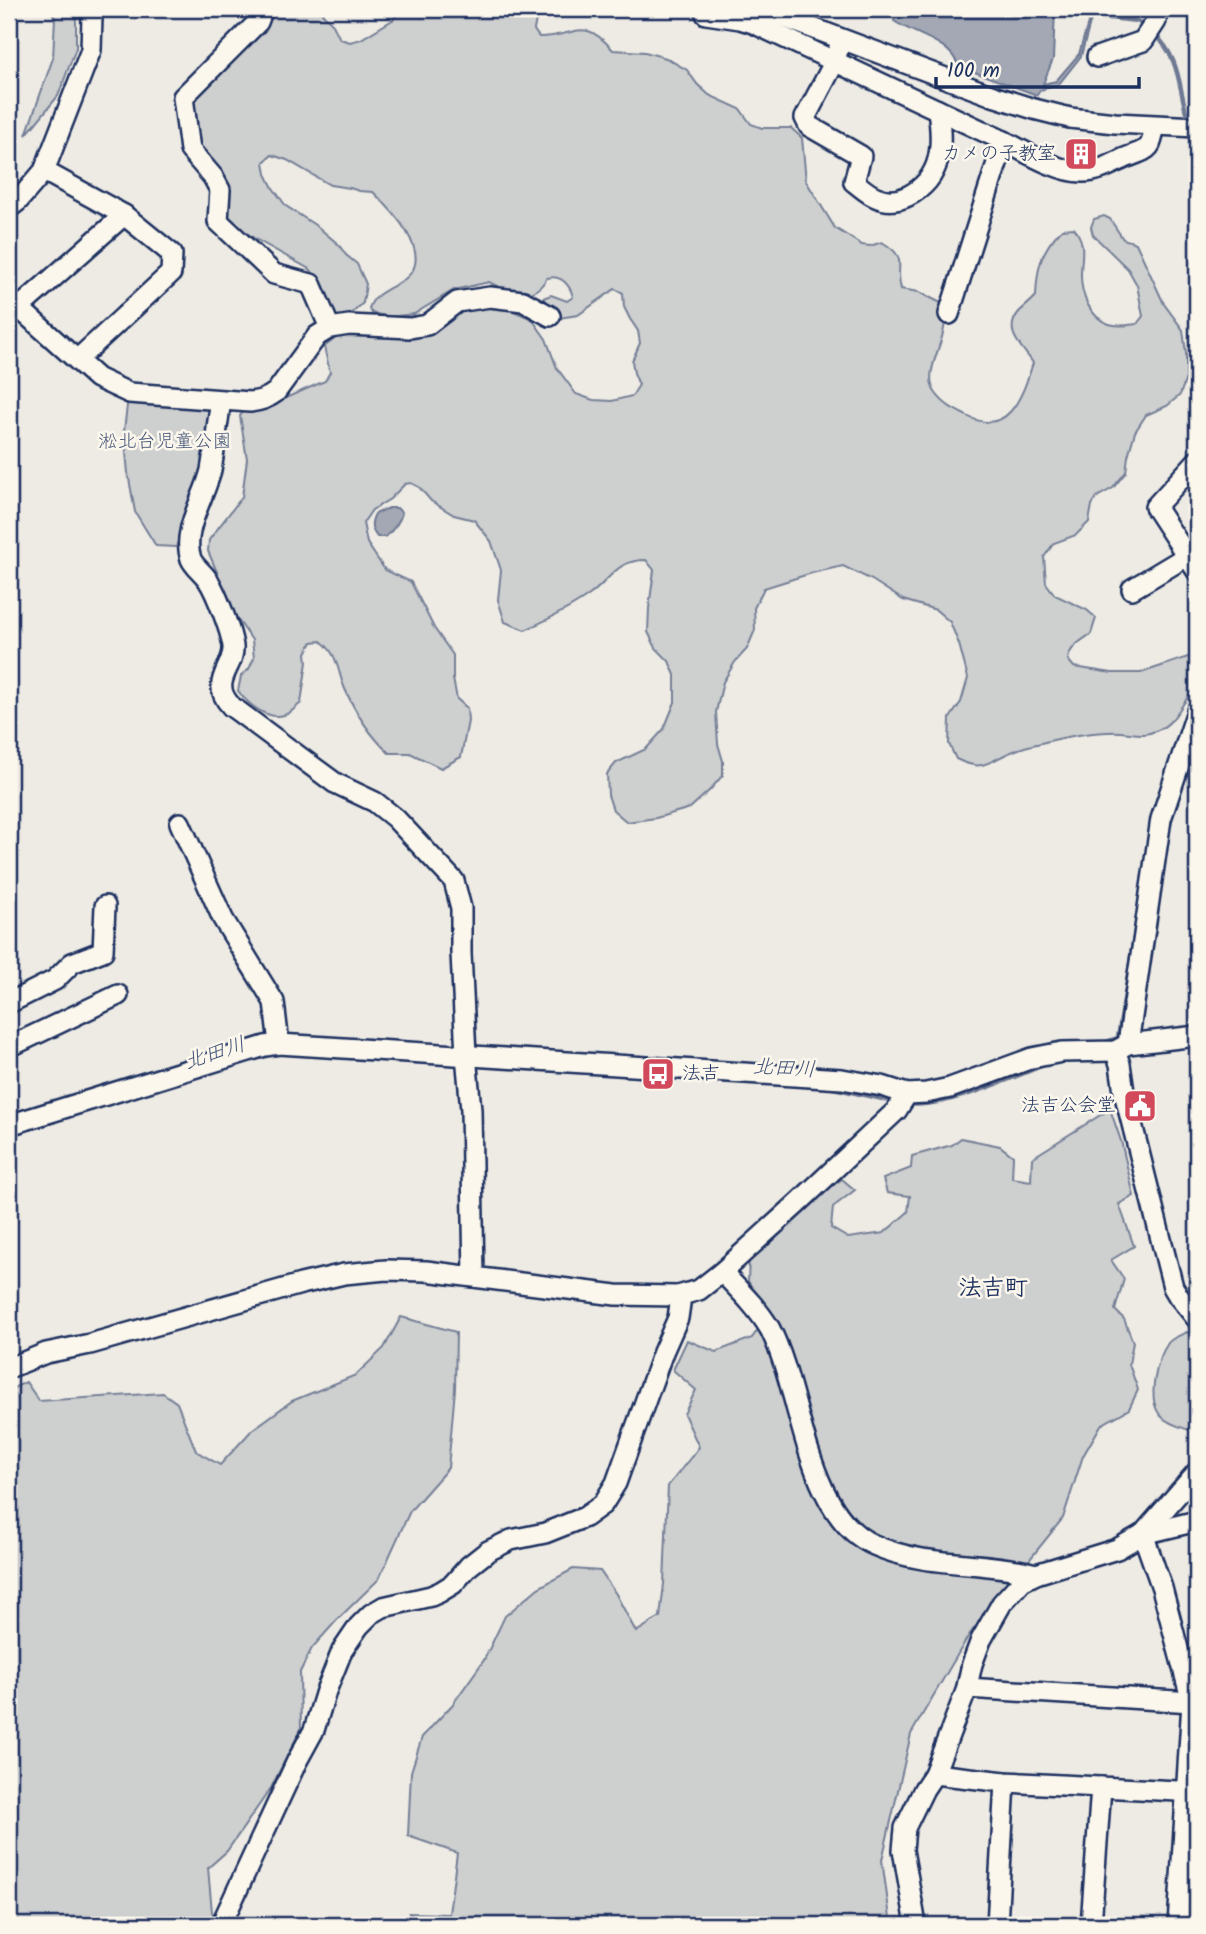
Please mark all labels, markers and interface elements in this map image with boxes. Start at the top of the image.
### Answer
scale bar [936,46,1140,90]
text: 100 m [947,55,1000,88]
building icon: カメの子教室 [1062,135,1100,173]
place label: カメの子教室 [942,139,1056,169]
park label: 淞北台児童公園 [98,427,232,457]
water label: 北田川 [180,1029,250,1079]
water label: 北田川 [752,1051,816,1087]
bus stop icon: 法吉 [639,1055,677,1093]
place label: 法吉 [682,1059,720,1089]
public building icon: 法吉公会堂 [1121,1087,1159,1125]
place label: 法吉公会堂 [1021,1091,1116,1121]
district label: 法吉町 [959,1271,1028,1307]

